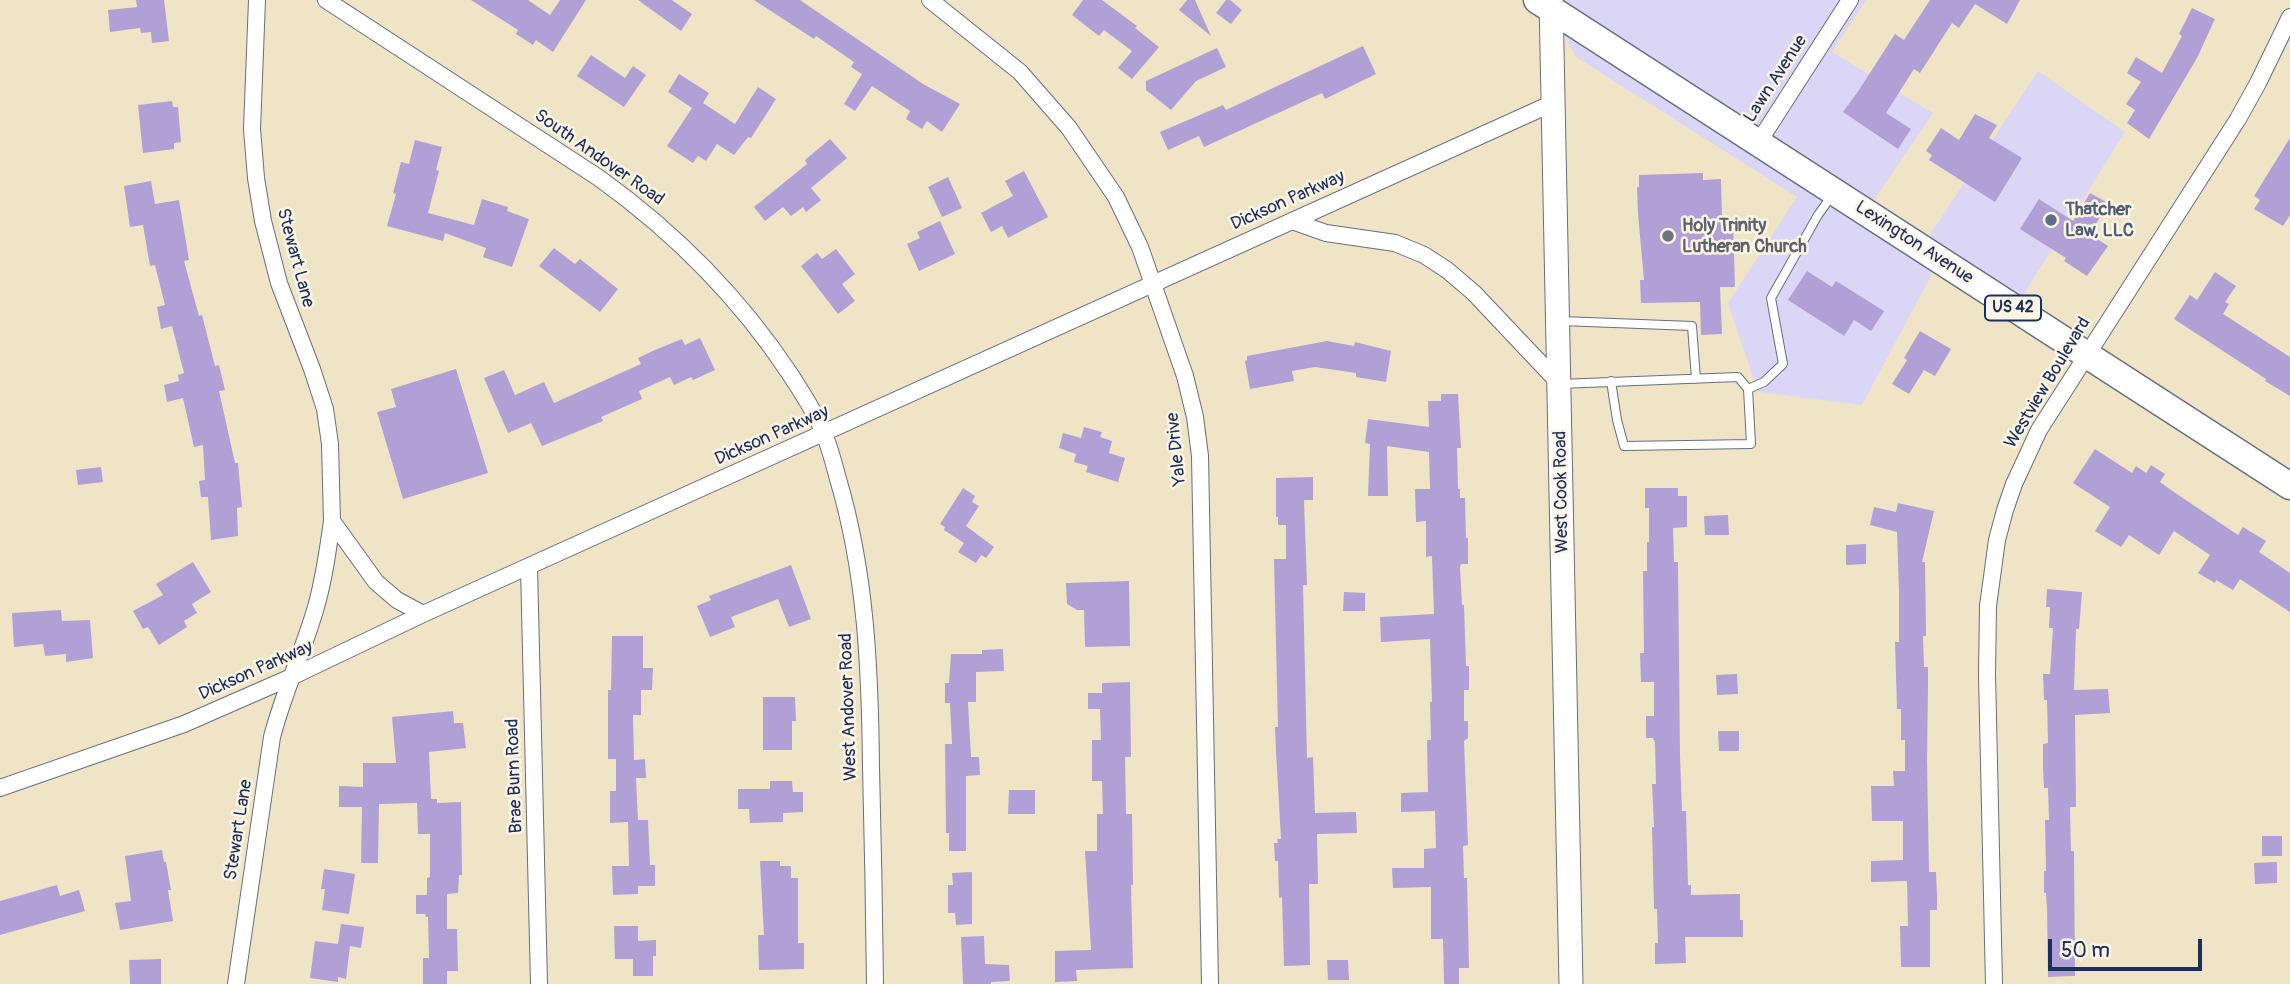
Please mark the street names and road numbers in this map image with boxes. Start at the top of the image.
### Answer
street label: Lawn Avenue [1740,31,1812,127]
street label: South Andover Road [530,105,668,211]
street label: Dickson Parkway [1228,166,1348,236]
street label: Lexington Avenue [1851,197,1977,289]
street label: Stewart Lane [271,206,319,310]
road number: US 42 [1985,296,2041,320]
street label: Westview Boulevard [2000,313,2096,453]
street label: Dickson Parkway [712,401,832,471]
street label: Yale Drive [1162,411,1192,487]
street label: West Cook Road [1550,431,1574,553]
street label: West Andover Road [836,633,862,781]
street label: Dickson Parkway [196,636,316,706]
street label: Brae Burn Road [502,718,528,834]
street label: Stewart Lane [220,778,258,882]

